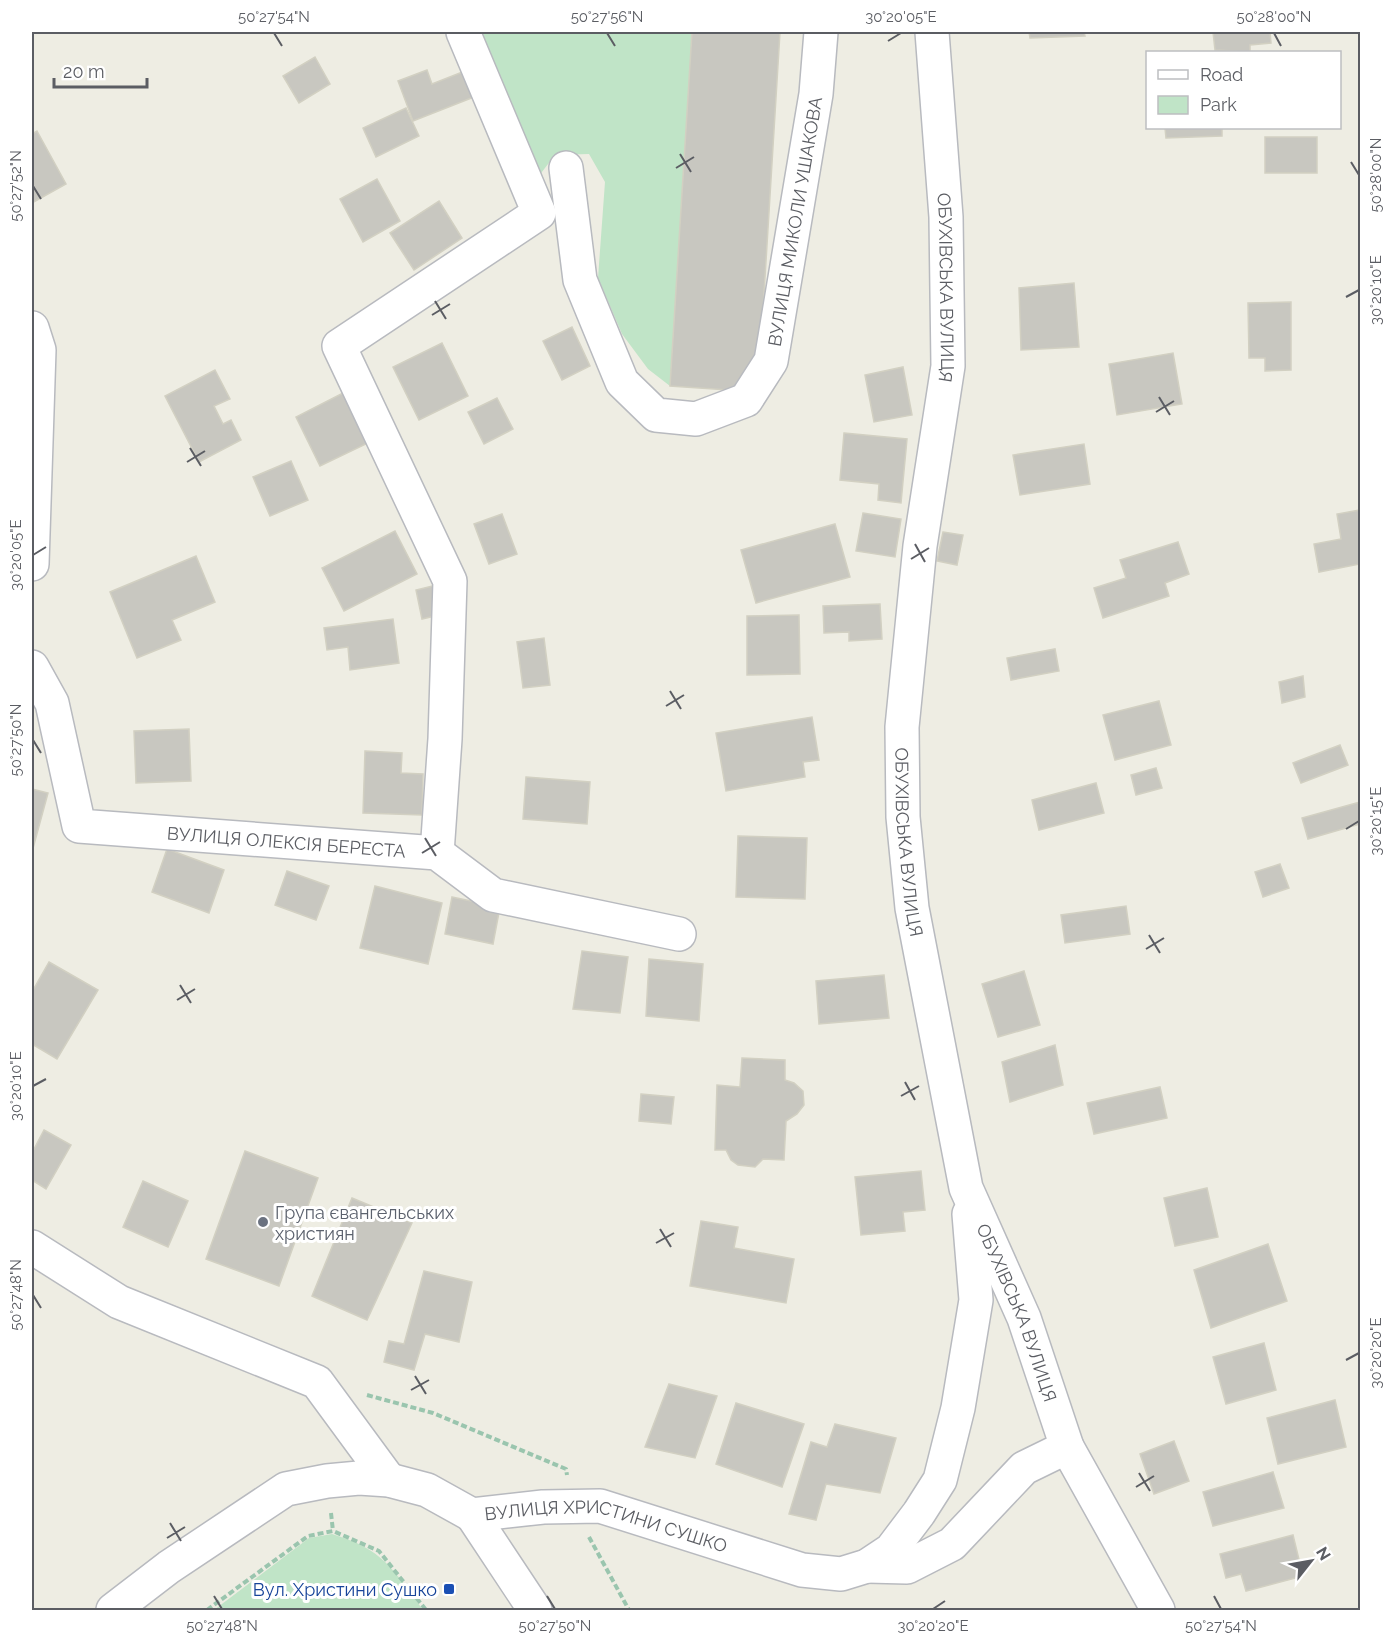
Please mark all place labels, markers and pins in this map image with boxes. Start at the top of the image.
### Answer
place label: Група євангельських християн [275,1202,454,1244]
marker: Група євангельських християн [256,1215,270,1229]
place label: Вул. Христини Сушко [253,1579,437,1600]
marker: Вул. Христини Сушко [442,1582,456,1596]

